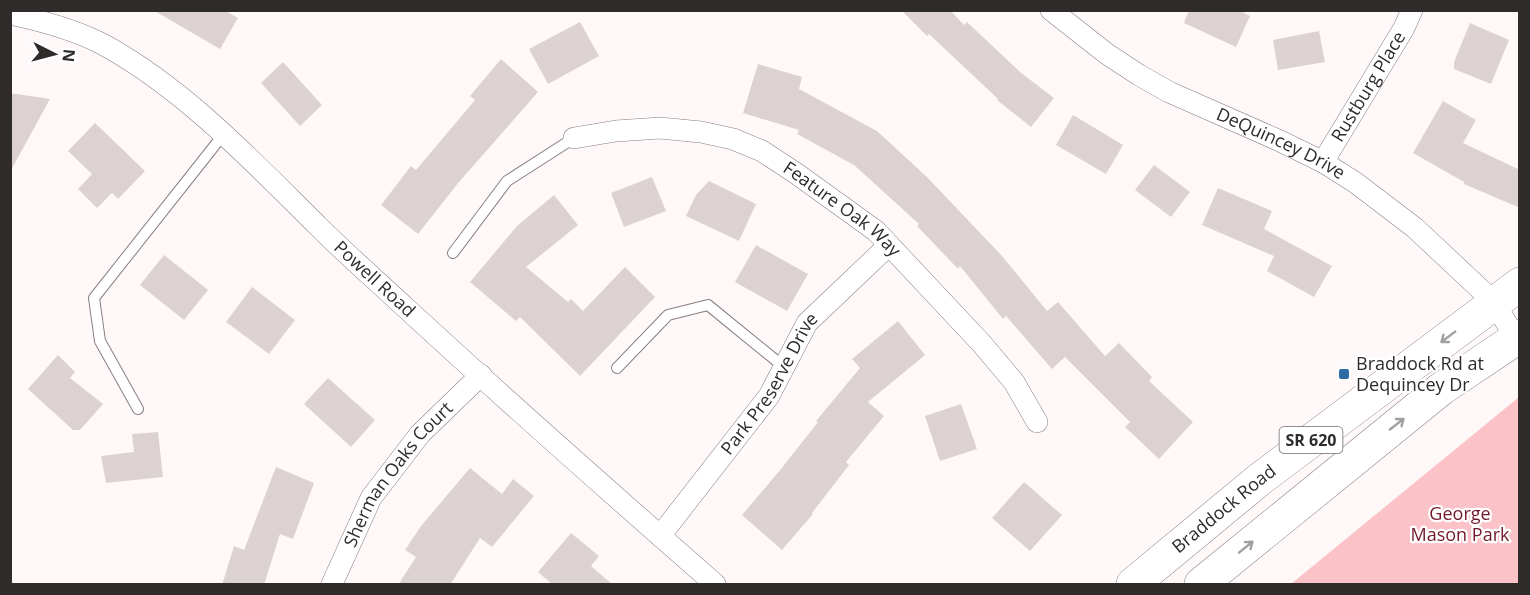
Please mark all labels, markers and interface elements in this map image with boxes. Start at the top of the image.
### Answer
north arrow [24,24,84,84]
street label: Rustburg Place [1325,26,1410,146]
text: N [57,48,81,63]
street label: DeQuincey Drive [1213,101,1350,184]
street label: Feature Oak Way [779,155,907,262]
street label: Powell Road [329,235,421,322]
street label: Park Preserve Drive [715,306,822,459]
one-way arrow [1440,331,1456,343]
place label: Braddock Rd at Dequincey Dr [1356,351,1484,396]
marker: Braddock Rd at Dequincey Dr [1337,367,1351,381]
street label: Sherman Oaks Court [337,396,457,551]
one-way arrow [1389,418,1405,431]
road number: SR 620 [1280,427,1342,453]
street label: Braddock Road [1166,458,1280,558]
park label: George Mason Park [1411,501,1510,546]
one-way arrow [1238,541,1254,554]

